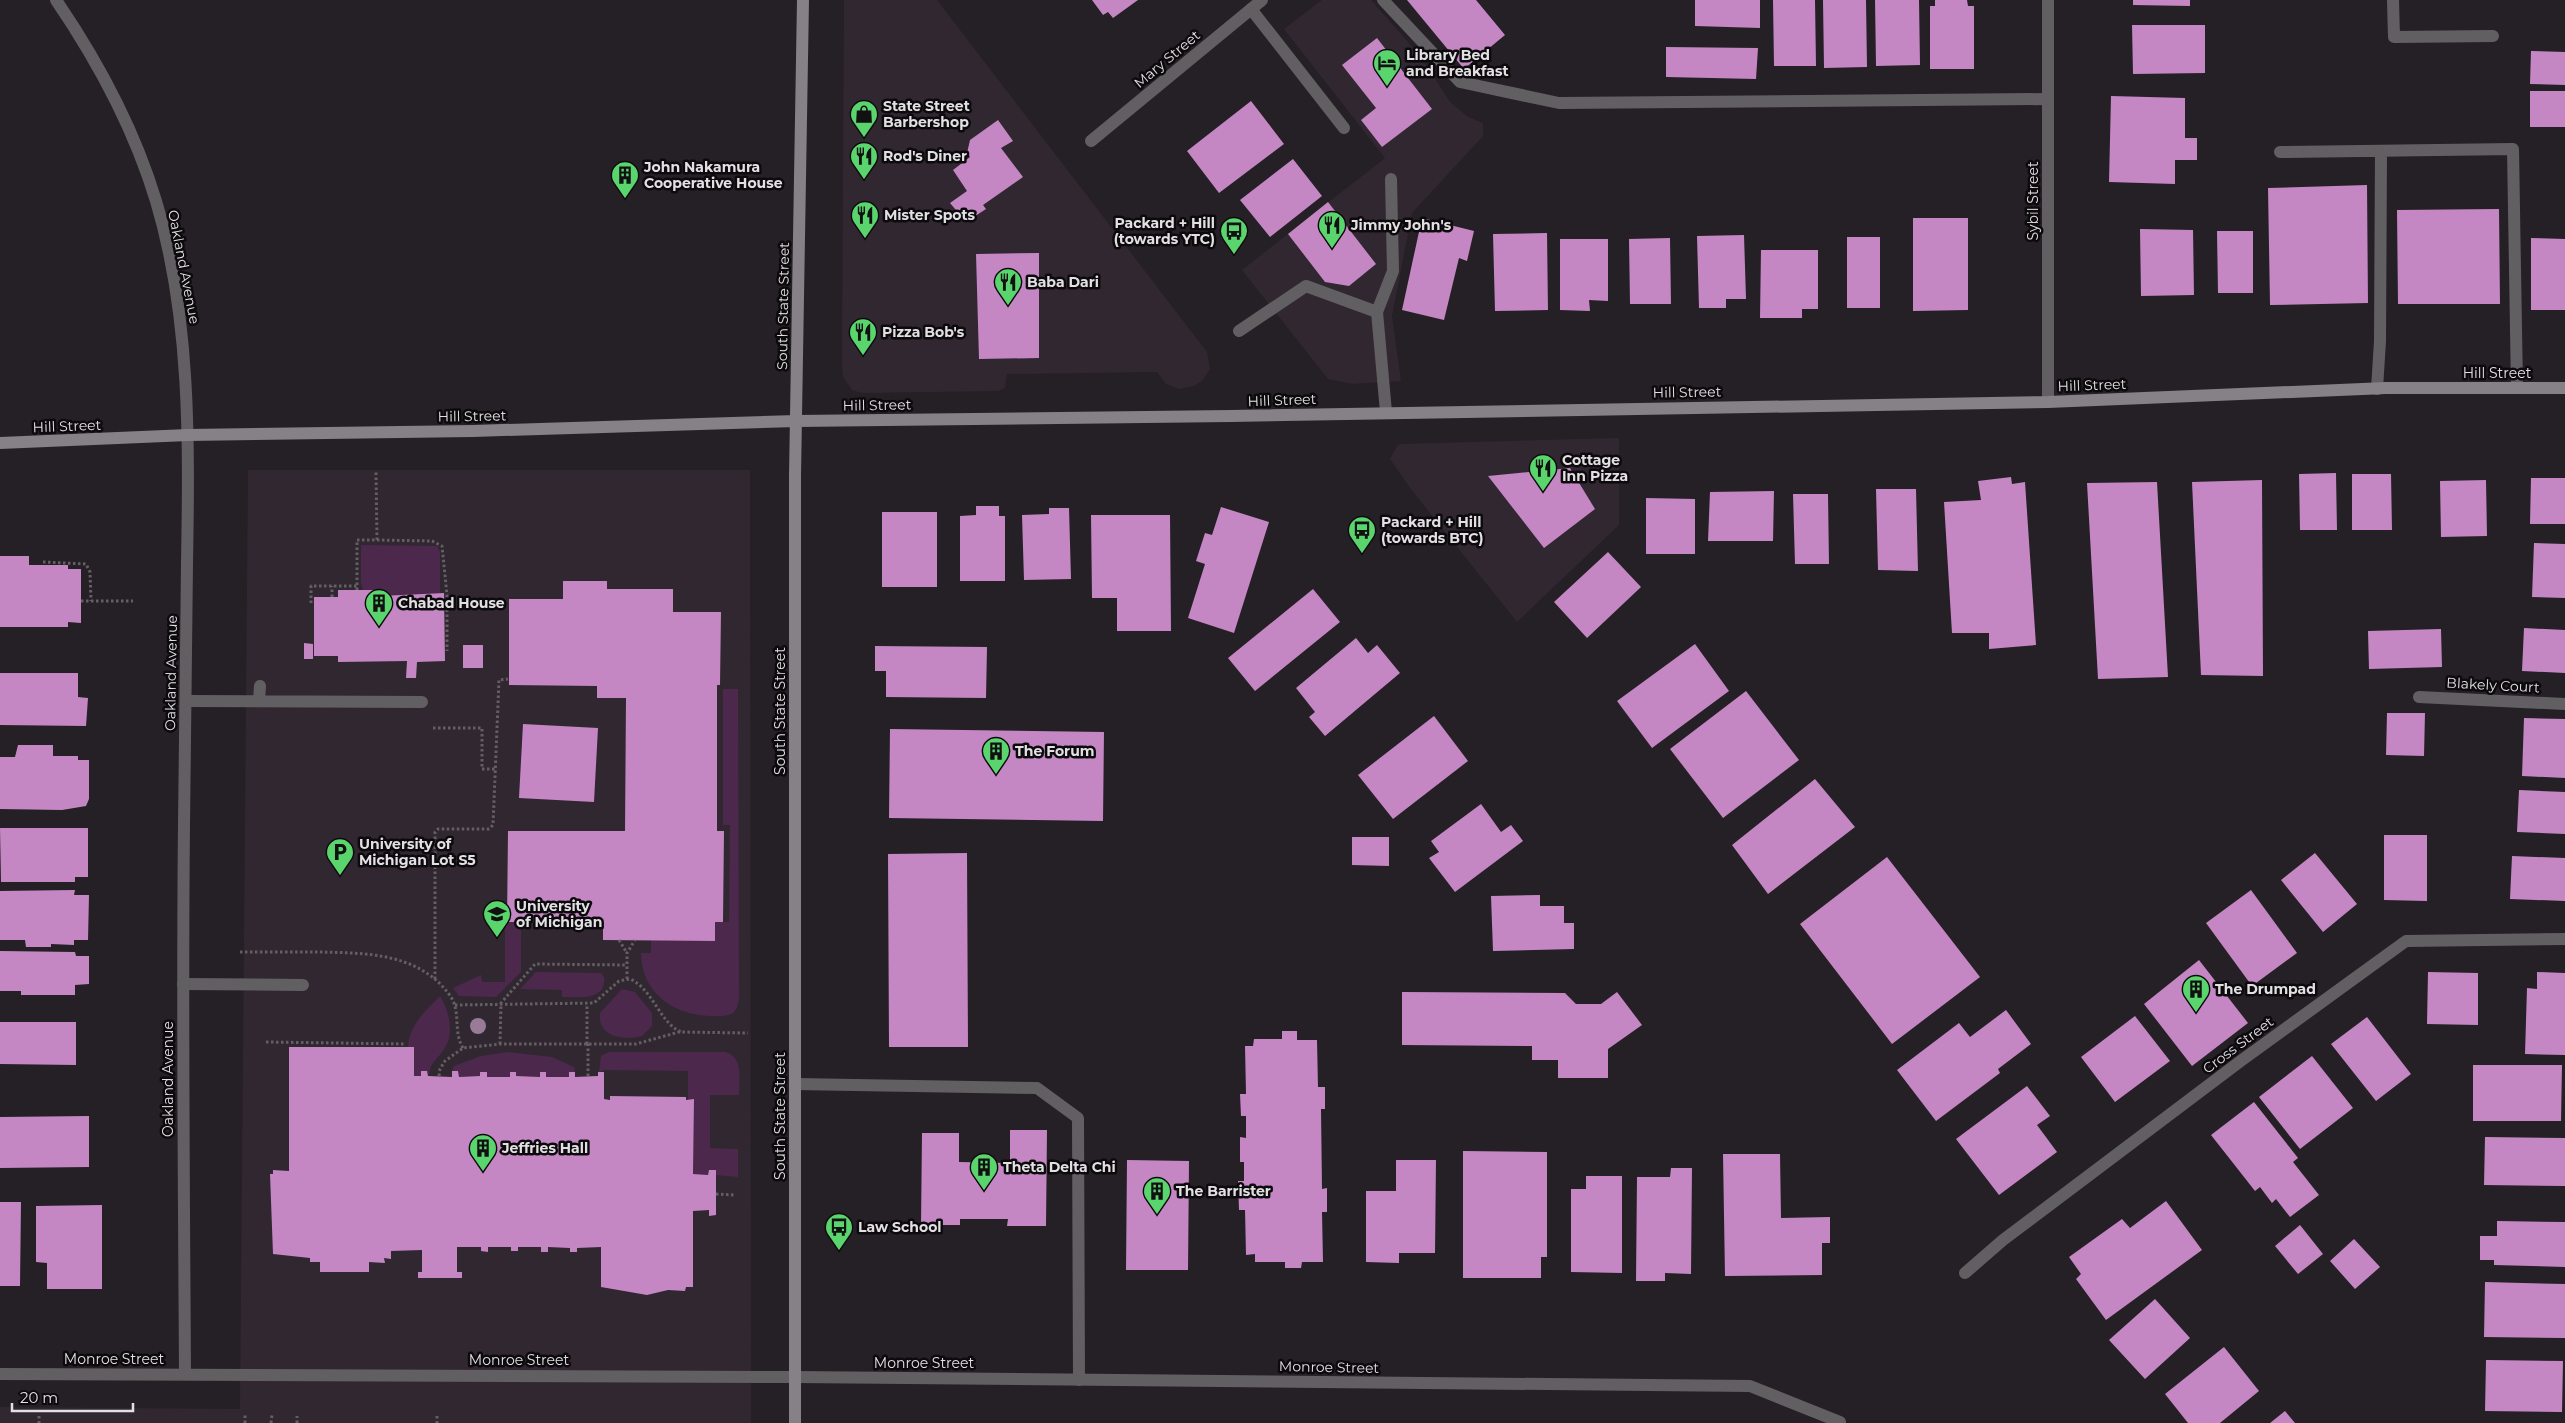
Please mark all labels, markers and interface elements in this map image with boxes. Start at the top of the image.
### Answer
street label: Mary Street [1130,26,1204,92]
place label: Library Bed and Breakfast [1406,46,1509,80]
hotel icon: Library Bed and Breakfast [1372,48,1402,87]
place label: State Street Barbershop [883,97,970,131]
shop icon: State Street Barbershop [849,99,879,138]
restaurant icon: Rod's Diner [849,141,879,180]
place label: Rod's Diner [883,147,967,165]
place label: John Nakamura Cooperative House [643,158,783,192]
building icon: John Nakamura Cooperative House [610,160,640,199]
street label: Sybil Street [2024,161,2042,241]
restaurant icon: Mister Spots [850,200,880,239]
place label: Mister Spots [884,206,976,224]
street label: Oakland Avenue [164,208,204,326]
restaurant icon: Jimmy John's [1317,210,1347,249]
place label: Packard + Hill (towards YTC) [1114,214,1215,248]
bus stop icon: Packard + Hill (towards YTC) [1219,216,1249,255]
place label: Jimmy John's [1350,216,1452,234]
street label: South State Street [773,242,793,370]
restaurant icon: Baba Dari [993,267,1023,306]
place label: Baba Dari [1027,273,1099,291]
restaurant icon: Pizza Bob's [848,317,878,356]
place label: Pizza Bob's [882,323,965,341]
street label: Hill Street [2463,364,2532,382]
street label: Hill Street [2057,375,2127,395]
street label: Hill Street [1653,382,1722,402]
street label: Hill Street [1247,390,1317,410]
street label: Hill Street [843,395,912,415]
street label: Hill Street [438,406,507,426]
street label: Hill Street [32,416,102,436]
place label: Cottage Inn Pizza [1562,451,1628,485]
restaurant icon: Cottage Inn Pizza [1528,453,1558,492]
place label: Packard + Hill (towards BTC) [1381,513,1483,547]
bus stop icon: Packard + Hill (towards BTC) [1347,515,1377,554]
building icon: Chabad House [364,588,394,627]
place label: Chabad House [398,594,505,612]
street label: Oakland Avenue [161,615,181,731]
street label: South State Street [771,647,789,775]
street label: Blakely Court [2446,674,2540,696]
building icon: The Forum [981,736,1011,775]
place label: The Forum [1015,742,1094,760]
place label: University of Michigan Lot S5 [359,835,476,869]
parking icon: University of Michigan Lot S5 [325,837,355,876]
place label: University of Michigan [516,897,602,931]
school or university icon: University of Michigan [482,899,512,938]
building icon: The Drumpad [2181,974,2211,1013]
place label: The Drumpad [2215,980,2316,998]
street label: Cross Street [2199,1012,2277,1077]
street label: Oakland Avenue [159,1021,177,1137]
street label: South State Street [771,1052,789,1180]
building icon: Jeffries Hall [468,1133,498,1172]
place label: Jeffries Hall [501,1139,588,1157]
building icon: Theta Delta Chi [969,1152,999,1191]
place label: Theta Delta Chi [1003,1158,1116,1176]
building icon: The Barrister [1142,1176,1172,1215]
place label: The Barrister [1176,1182,1271,1200]
bus stop icon: Law School [824,1212,854,1251]
place label: Law School [858,1218,942,1236]
street label: Monroe Street [64,1350,164,1368]
street label: Monroe Street [469,1351,569,1369]
street label: Monroe Street [874,1354,974,1372]
street label: Monroe Street [1279,1357,1380,1377]
scale bar [12,1380,134,1412]
text: 20 m [20,1388,58,1407]

